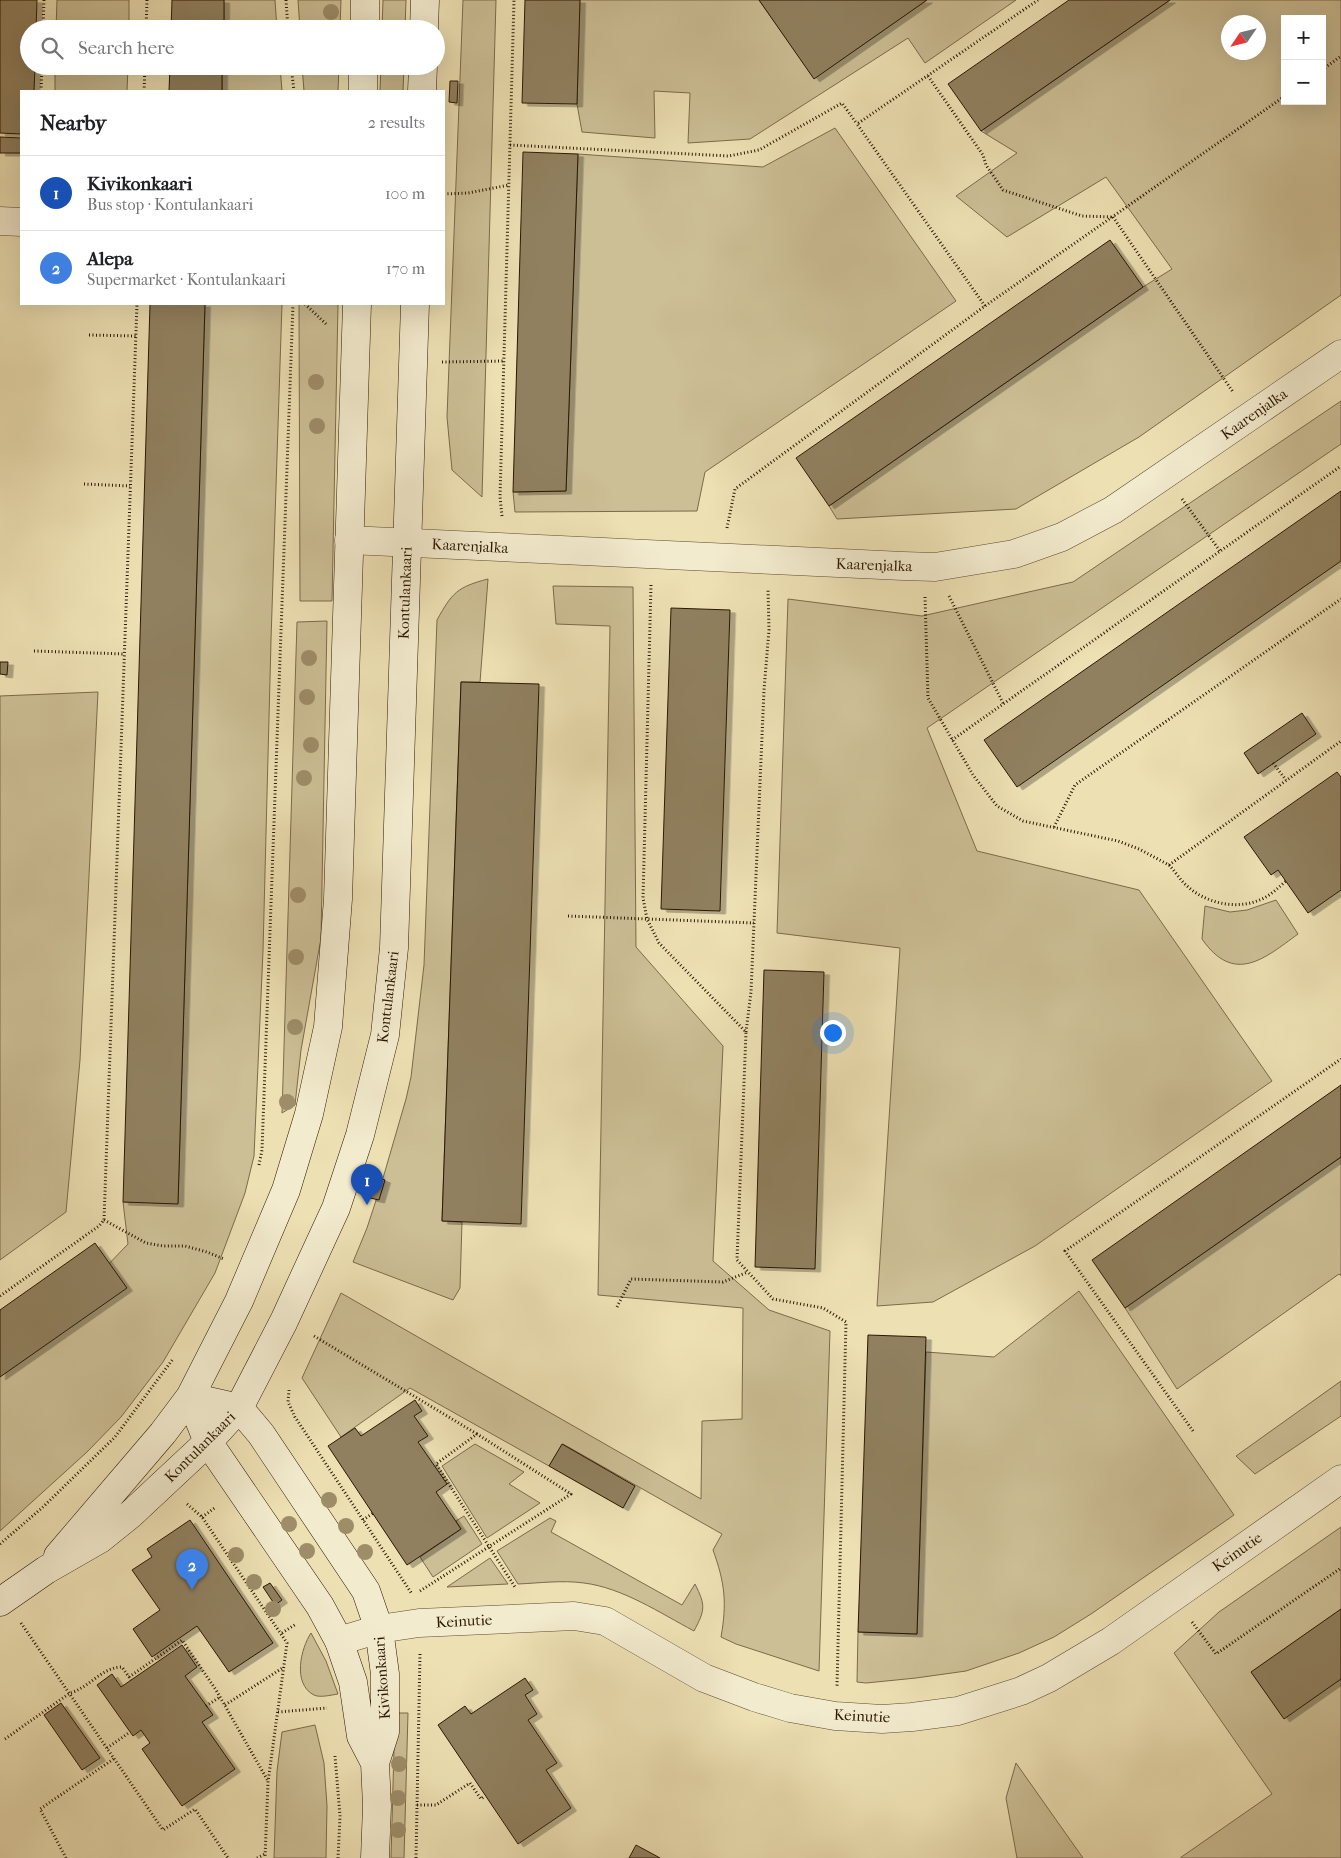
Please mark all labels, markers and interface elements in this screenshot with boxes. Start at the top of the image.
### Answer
north arrow [1221,15,1266,60]
map controls [1281,15,1326,105]
button: + [1281,15,1326,60]
search box [20,20,445,75]
icon: search [38,34,66,62]
text: Search here [78,37,174,59]
button: − [1281,60,1326,105]
text: Nearby [40,111,106,135]
text: 2 results [368,113,425,132]
text: Kivikonkaari [87,173,192,195]
text: 1 [53,184,59,203]
text: 100 m [385,184,425,203]
text: Bus stop · Kontulankaari [87,195,253,214]
text: Alepa [87,248,133,270]
text: 2 [52,259,60,278]
text: 170 m [386,259,425,278]
text: Supermarket · Kontulankaari [87,270,286,289]
street label: Kaarenjalka [1217,384,1292,443]
street label: Kaarenjalka [431,535,510,557]
street label: Kontulankaari [394,546,416,640]
street label: Kaarenjalka [835,555,914,575]
street label: Kontulankaari [373,949,403,1044]
your location [820,1020,846,1046]
pin: 1 [351,1164,383,1205]
street label: Kontulankaari [161,1407,240,1486]
street label: Keinutie [1209,1528,1266,1576]
pin: 2 [176,1549,208,1590]
street label: Keinutie [435,1611,493,1631]
street label: Kivikonkaari [370,1635,394,1720]
street label: Keinutie [833,1706,891,1726]

